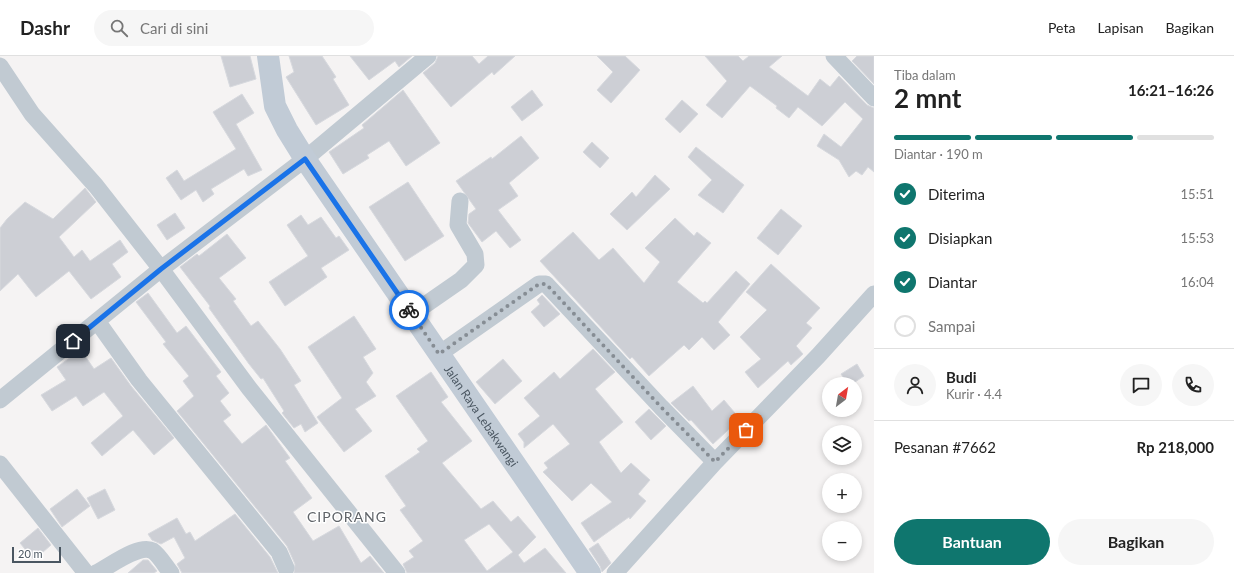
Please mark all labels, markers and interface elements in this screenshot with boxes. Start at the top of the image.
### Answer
search box [94,10,374,46]
text: Dashr [20,16,70,39]
icon: search [108,17,130,39]
text: Cari di sini [140,19,208,37]
text: Peta [1048,19,1075,36]
text: Lapisan [1097,19,1144,36]
text: Bagikan [1166,19,1214,36]
text: Tiba dalam [894,67,956,83]
text: 16:21–16:26 [1128,81,1214,99]
text: 2 mnt [894,82,961,114]
text: Diantar · 190 m [894,146,983,162]
icon: check [894,183,916,205]
text: Diterima [928,185,985,203]
text: 15:51 [1181,186,1214,202]
icon: check [894,227,916,249]
text: Disiapkan [928,229,992,247]
text: 15:53 [1181,230,1214,246]
icon: check [894,271,916,293]
text: Diantar [928,273,977,291]
text: 16:04 [1181,274,1214,290]
courier [389,290,429,330]
icon: bike [398,299,420,321]
text: Sampai [928,317,975,335]
pin [56,324,90,358]
icon: home [62,330,84,352]
street label: Jalan Raya Lebakwangi [441,362,522,469]
button: person [894,364,936,406]
button: chat [1120,364,1162,406]
button: phone [1172,364,1214,406]
text: Budi [946,368,977,386]
north arrow [822,377,862,417]
map controls [822,377,862,561]
text: Kurir · 4.4 [946,386,1002,402]
pin [729,413,763,447]
icon: bag [735,419,757,441]
button: layers [822,425,862,465]
text: Pesanan #7662 [894,438,996,456]
text: Rp 218,000 [1137,438,1214,456]
button: + [822,473,862,513]
district label: CIPORANG [307,508,387,525]
button: Bantuan [894,519,1050,565]
button: Bagikan [1058,519,1214,565]
button: − [822,521,862,561]
scale bar [12,545,61,564]
text: 20 m [18,547,43,560]

